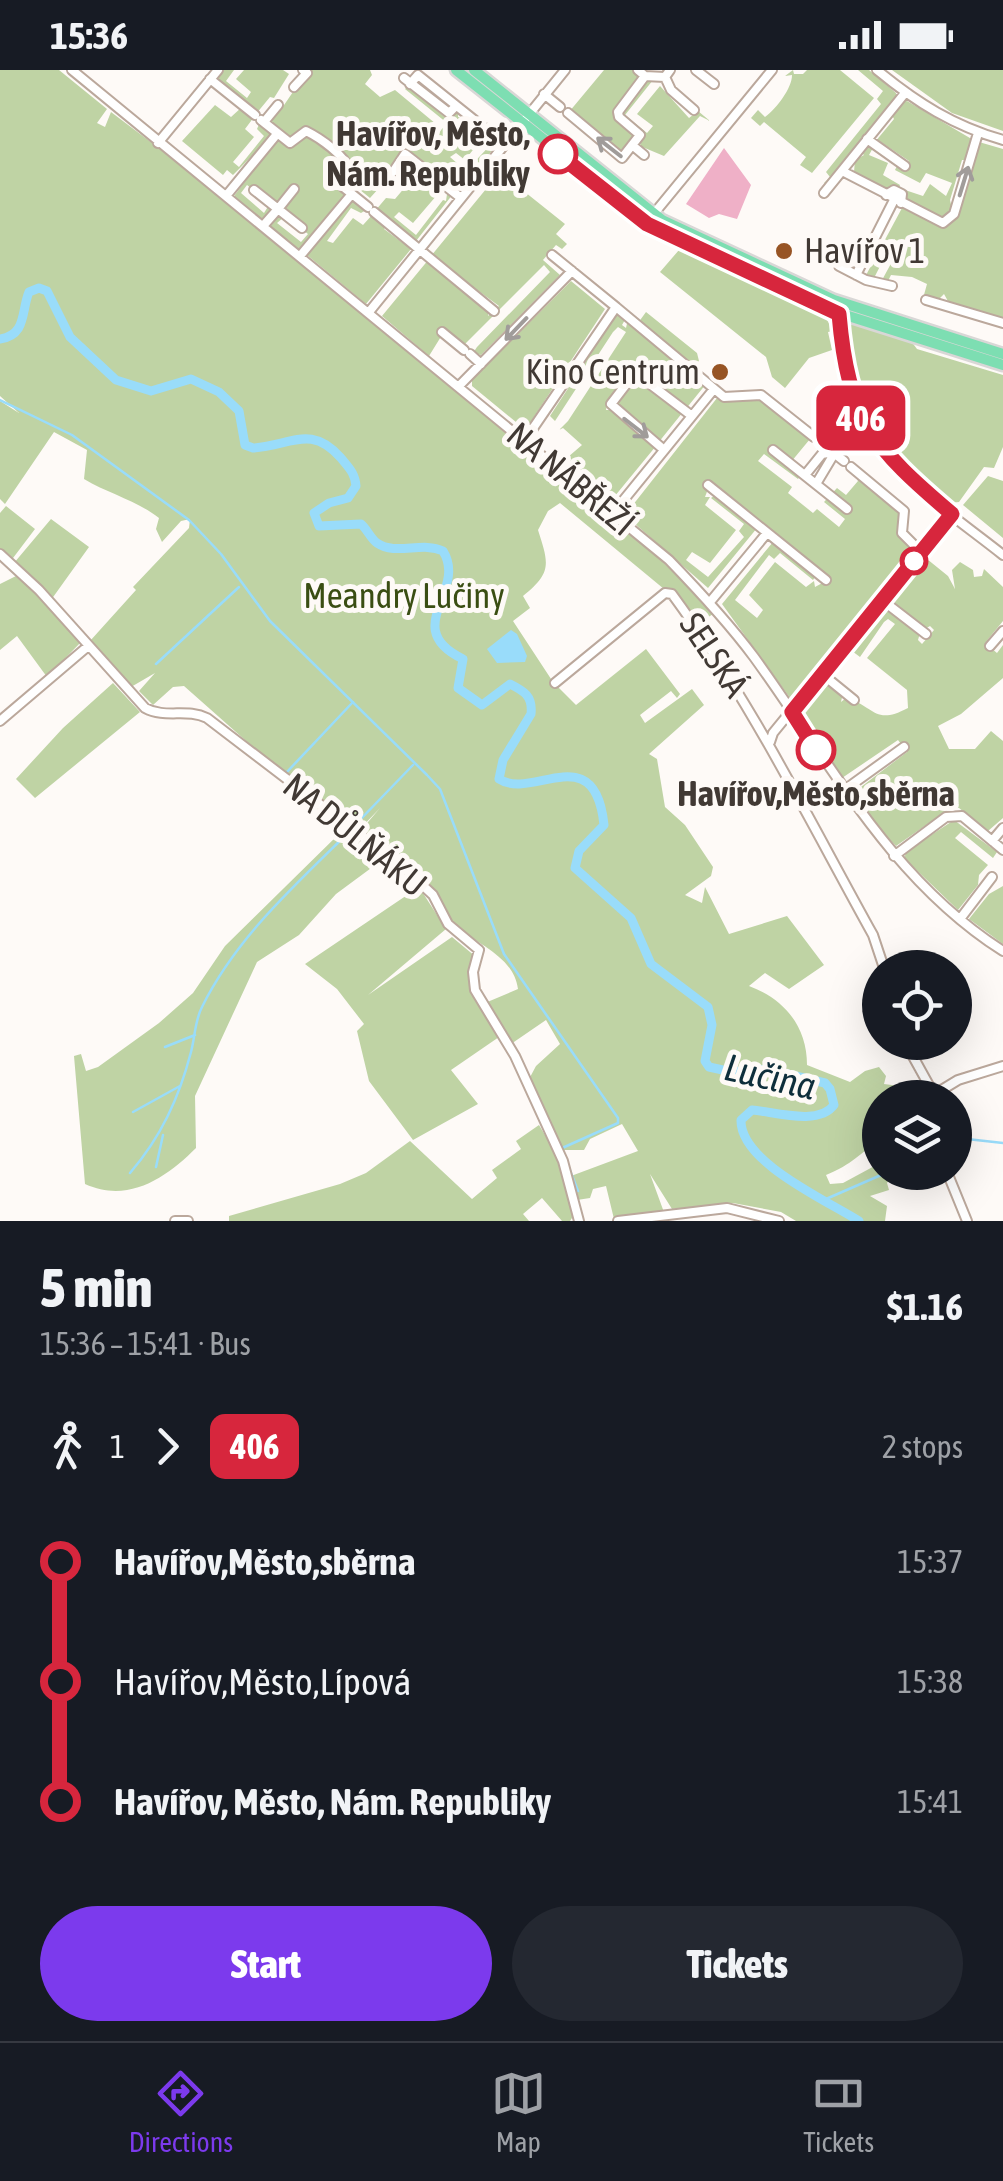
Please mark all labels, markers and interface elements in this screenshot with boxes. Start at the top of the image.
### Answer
text: 15:36 [50,14,128,57]
place label: Havířov, Město, Nám. Republiky [326,113,531,193]
marker: Havířov, Město, Nám. Republiky [539,135,577,173]
one-way arrow [597,136,623,158]
one-way arrow [956,165,974,197]
place label: Havířov 1 [804,230,925,270]
marker: Havířov 1 [773,240,795,262]
one-way arrow [504,316,528,340]
place label: Kino Centrum [525,351,700,391]
marker: Kino Centrum [709,361,731,383]
line badge: 406 [804,386,918,450]
text: 406 [836,398,886,438]
street label: NA NÁBŘEŽÍ [500,413,644,543]
one-way arrow [622,417,649,438]
unlabelled marker [901,548,927,574]
park label: Meandry Lučiny [303,575,505,615]
street label: SELSKÁ [672,605,758,705]
marker: Havířov,Město,sběrna [797,731,835,769]
street label: NA DŮLŇÁKU [276,765,435,904]
place label: Havířov,Město,sběrna [677,773,955,813]
map controls [862,950,972,1190]
button: locate [862,950,972,1060]
water label: Lučina [720,1045,820,1108]
button: layers [862,1080,972,1190]
text: 5 min [40,1256,152,1319]
text: $1.16 [887,1285,963,1328]
text: 15:36 – 15:41 · Bus [40,1325,251,1362]
icon: walk [40,1419,95,1474]
icon: forward [140,1419,195,1474]
text: 406 [230,1426,279,1466]
text: 1 [110,1428,125,1465]
text: 2 stops [882,1428,963,1465]
text: Havířov,Město,sběrna [114,1540,415,1583]
text: 15:37 [897,1543,963,1580]
text: Havířov,Město,Lípová [114,1660,411,1703]
text: 15:38 [897,1663,963,1700]
text: Havířov, Město, Nám. Republiky [114,1780,551,1823]
text: 15:41 [897,1783,963,1820]
button: Start [40,1906,492,2021]
button: Tickets [512,1906,963,2021]
tab: Directions [129,2066,233,2158]
tab: Map [491,2066,546,2158]
tab: Tickets [803,2066,874,2158]

